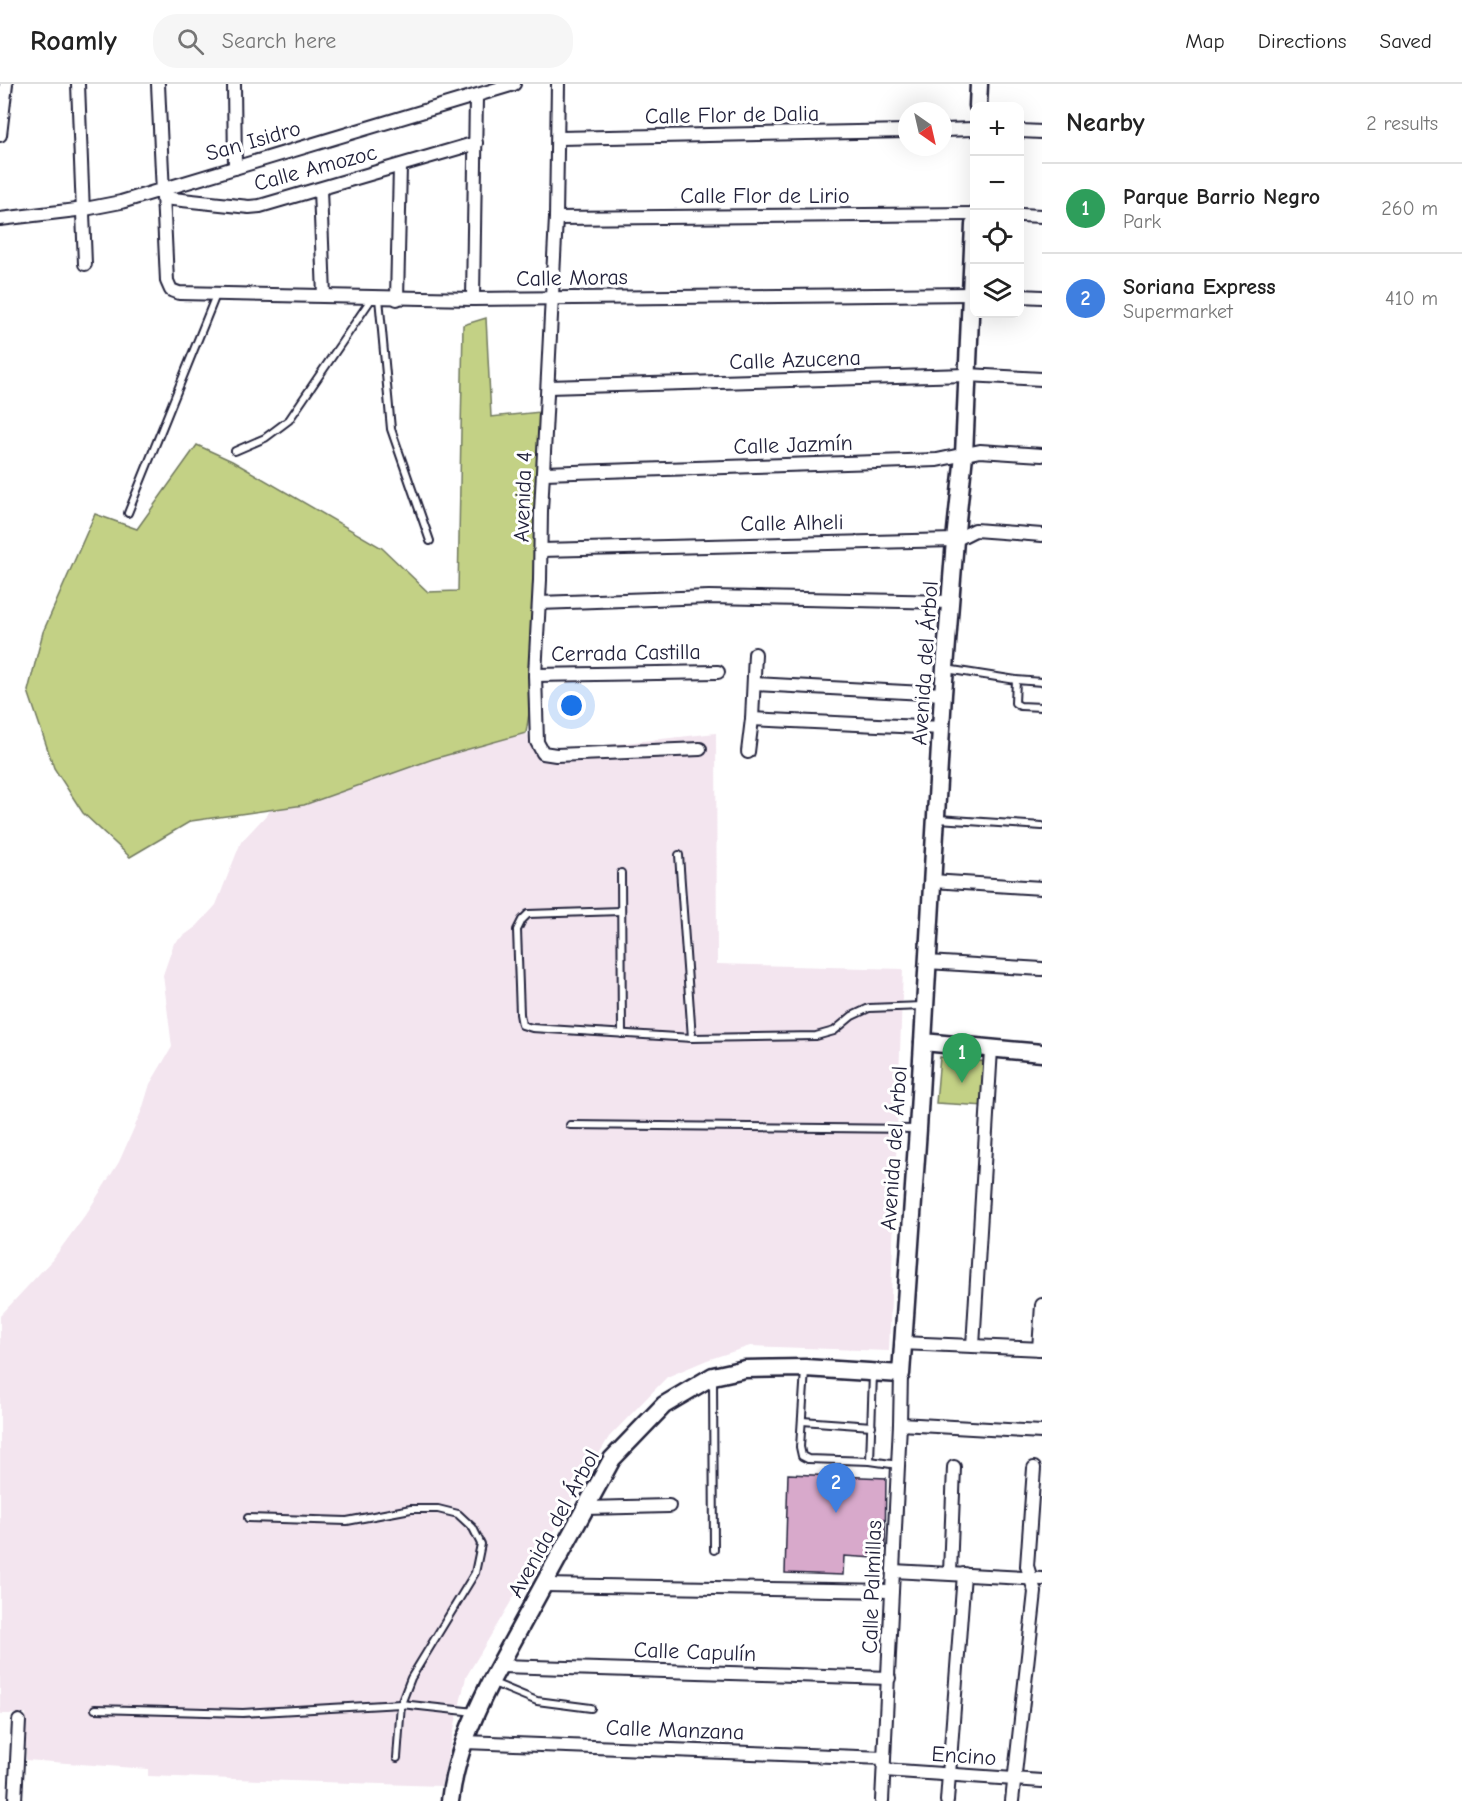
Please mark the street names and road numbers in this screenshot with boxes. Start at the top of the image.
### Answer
street label: Calle Flor de Dalia [645,100,819,130]
street label: San Isidro [203,115,304,167]
street label: Calle Amozoc [251,139,380,197]
street label: Calle Flor de Lirio [680,183,850,209]
street label: Calle Moras [516,264,628,292]
street label: Calle Azucena [729,345,861,375]
street label: Calle Jazmín [733,430,853,460]
street label: Avenida 4 [508,451,538,543]
street label: Calle Alheli [740,509,844,537]
street label: Avenida del Árbol [906,580,944,746]
street label: Cerrada Castilla [551,639,701,667]
street label: Avenida del Árbol [875,1065,913,1231]
street label: Avenida del Árbol [503,1445,605,1602]
street label: Calle Palmillas [857,1520,887,1654]
street label: Calle Capulín [633,1637,757,1667]
street label: Calle Manzana [605,1715,745,1745]
street label: Encino [931,1741,997,1771]

